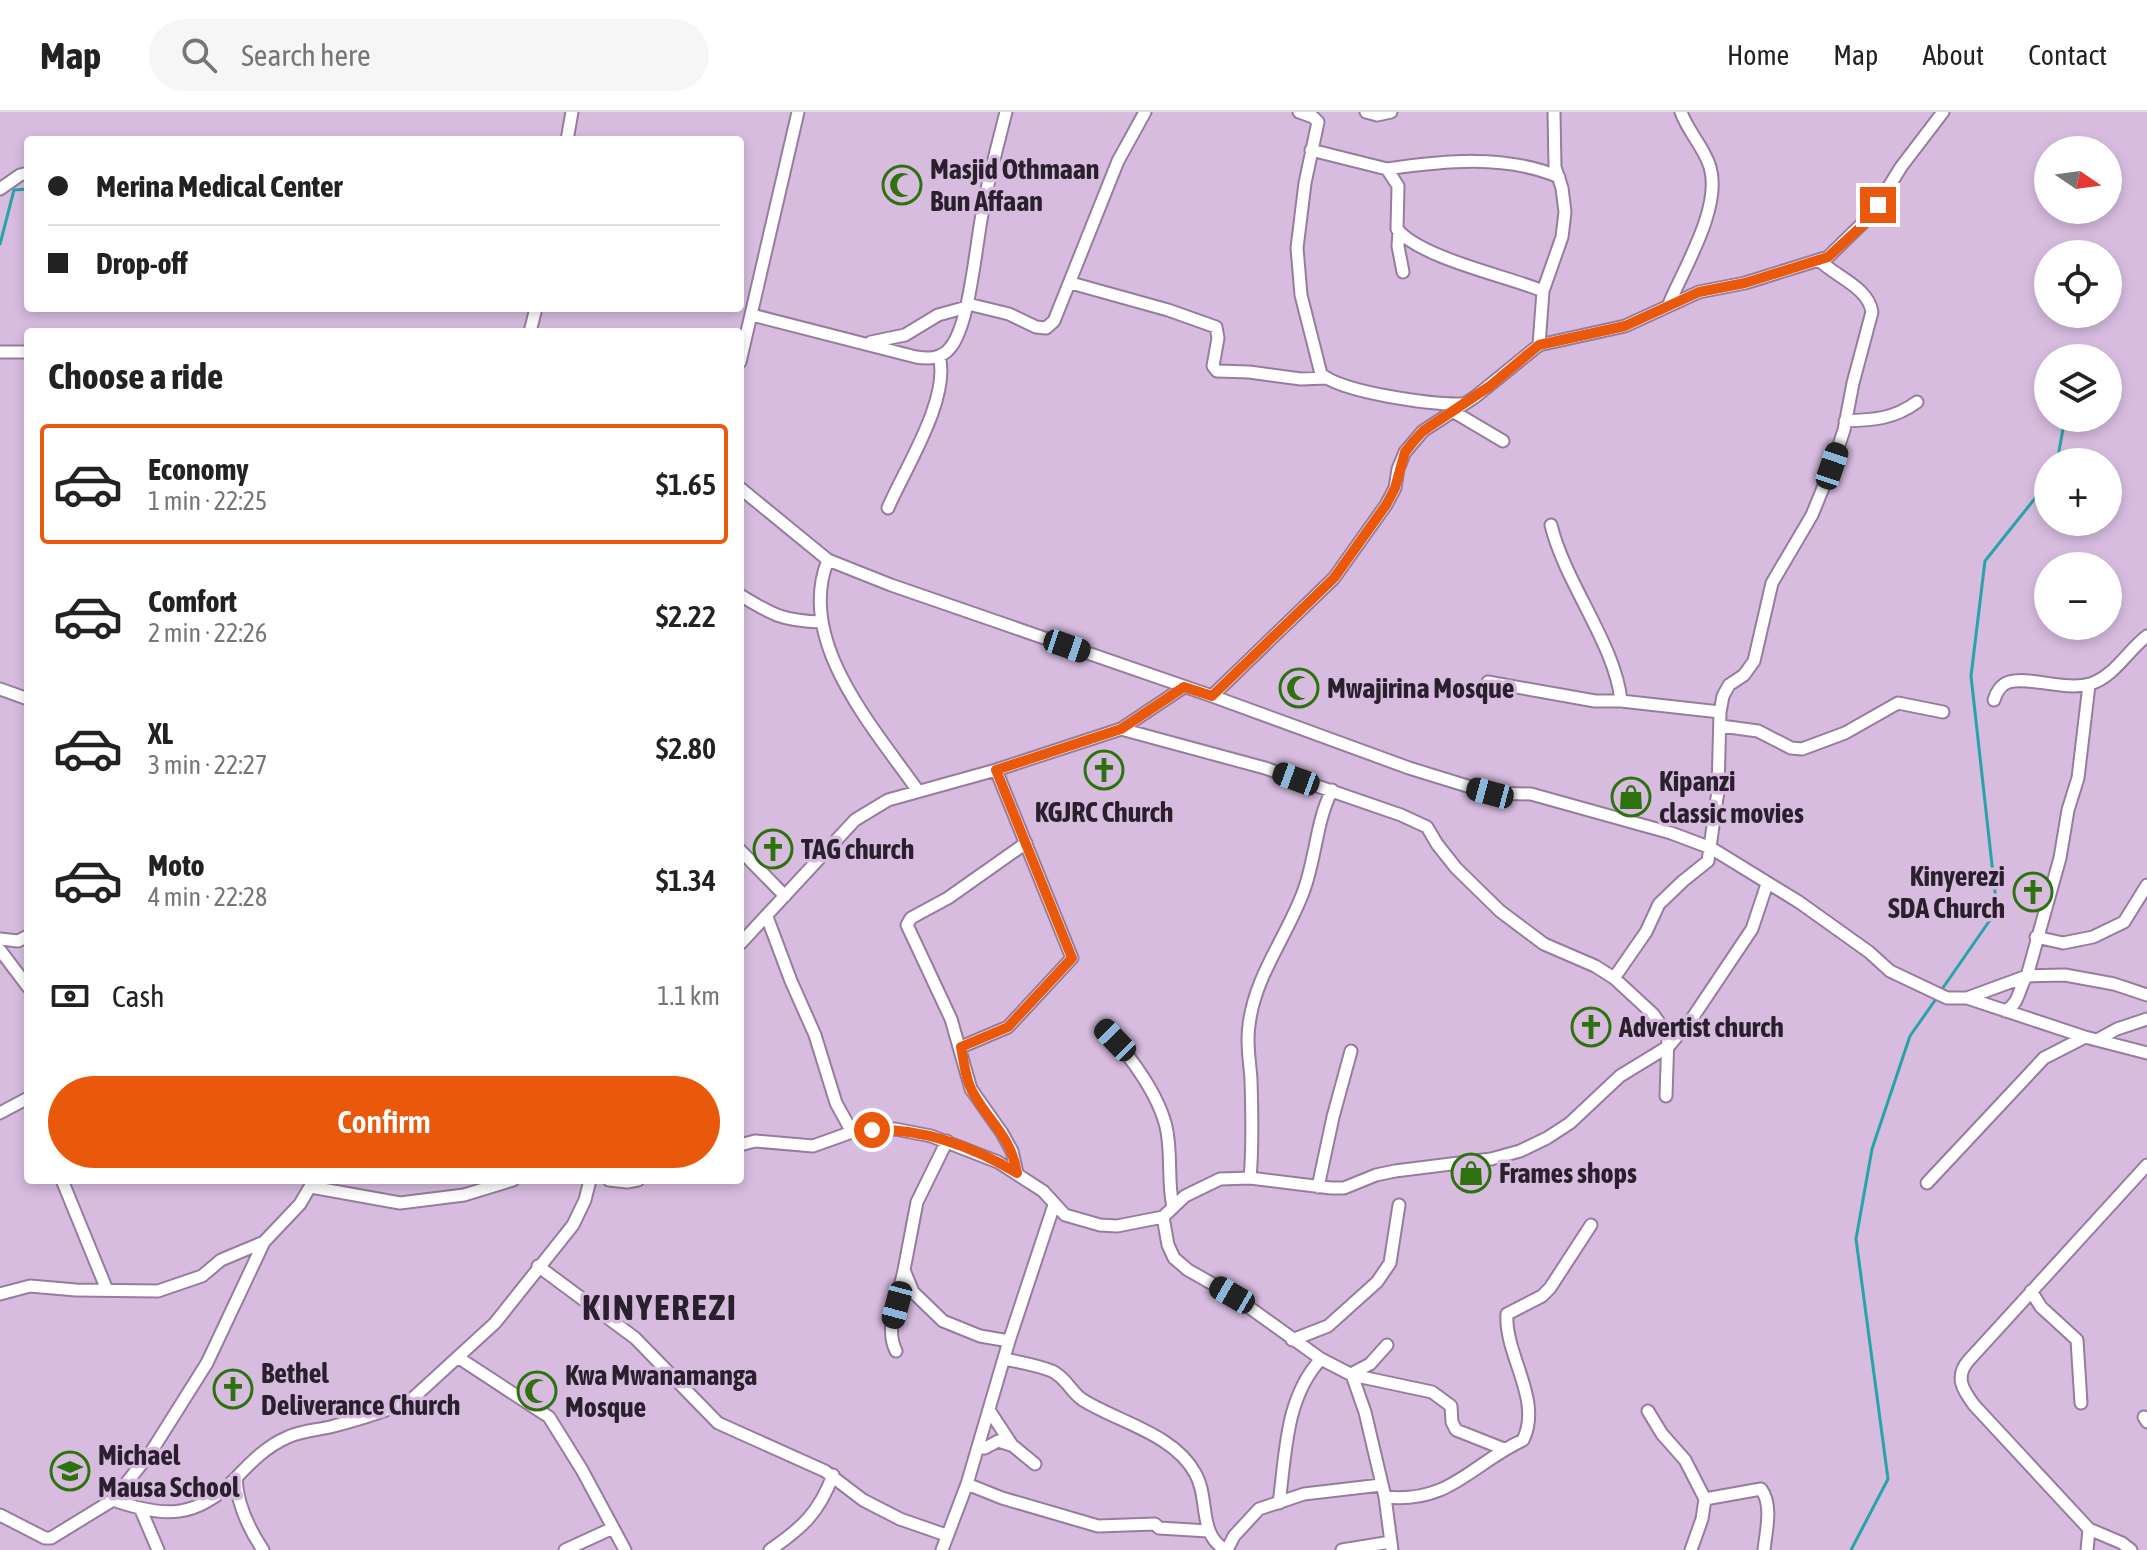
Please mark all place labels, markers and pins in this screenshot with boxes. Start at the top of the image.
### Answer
place label: Masjid Othmaan Bun Affaan [930,153,1099,217]
mosque icon: Masjid Othmaan Bun Affaan [881,164,923,206]
mosque icon: Mwajirina Mosque [1278,667,1320,709]
place label: Mwajirina Mosque [1327,672,1515,704]
church icon: KGJRC Church [1083,749,1125,791]
place label: Kipanzi classic movies [1659,765,1804,829]
shop icon: Kipanzi classic movies [1610,776,1652,818]
place label: KGJRC Church [1035,796,1173,828]
church icon: TAG church [752,828,794,870]
place label: TAG church [801,833,914,865]
place label: Kinyerezi SDA Church [1888,860,2005,924]
church icon: Kinyerezi SDA Church [2012,871,2054,913]
church icon: Advertist church [1570,1006,1612,1048]
place label: Advertist church [1618,1011,1784,1043]
shop icon: Frames shops [1450,1152,1492,1194]
place label: Frames shops [1499,1157,1637,1189]
place label: Bethel Deliverance Church [261,1357,460,1421]
place label: Kwa Mwanamanga Mosque [565,1359,757,1423]
church icon: Bethel Deliverance Church [212,1368,254,1410]
mosque icon: Kwa Mwanamanga Mosque [516,1370,558,1412]
place label: Michael Mausa School [98,1439,240,1503]
school or university icon: Michael Mausa School [49,1450,91,1492]

